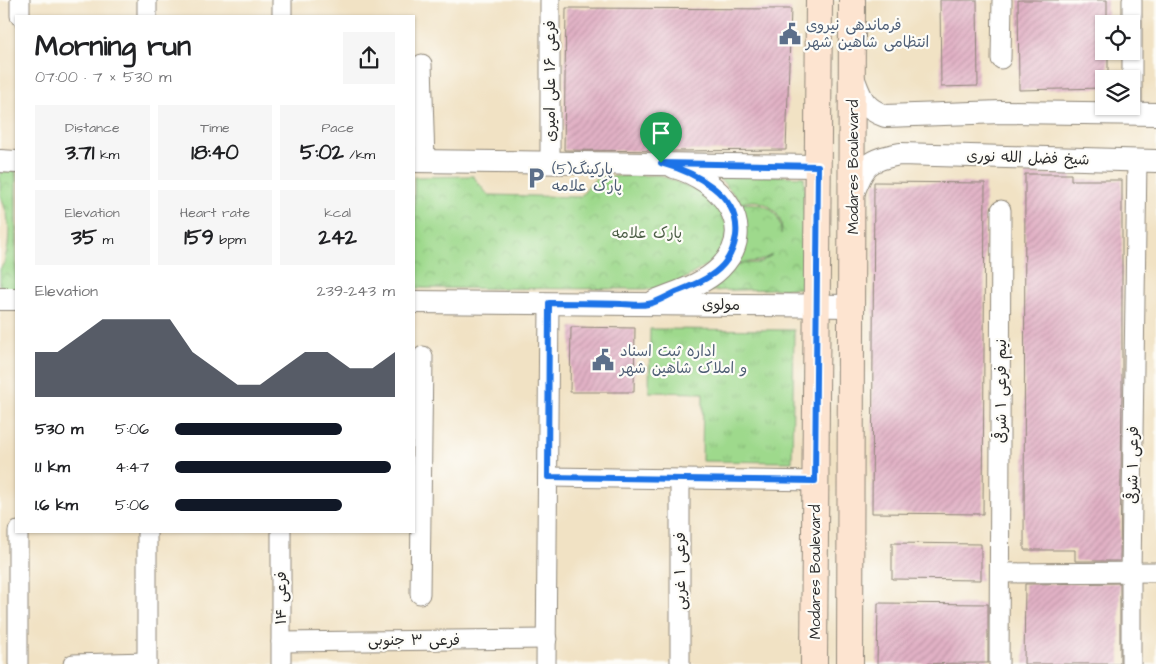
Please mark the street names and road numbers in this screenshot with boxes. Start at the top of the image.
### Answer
street label: فرعی ۱۶ علی امیری [540,20,561,142]
street label: Modares Boulevard [843,99,864,234]
street label: شیخ فضل الله نوری [966,145,1090,171]
street label: مولوی [702,294,740,316]
street label: نیم فرعی ۱ شرقی [990,339,1013,443]
street label: فرعی ۱ شرقی [1121,426,1144,504]
street label: Modares Boulevard [805,504,826,639]
street label: فرعی ۱ غربی [670,532,691,610]
street label: فرعی ۱۴ [271,571,292,625]
street label: فرعی ۳ جنوبی [368,630,460,651]

